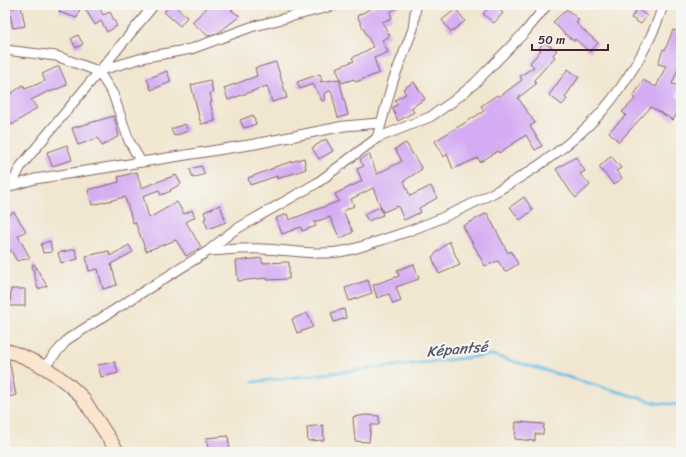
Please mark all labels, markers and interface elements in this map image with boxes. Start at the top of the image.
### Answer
scale bar [532,26,608,52]
text: 50 m [538,29,565,51]
water label: Képantsé [425,333,491,365]

